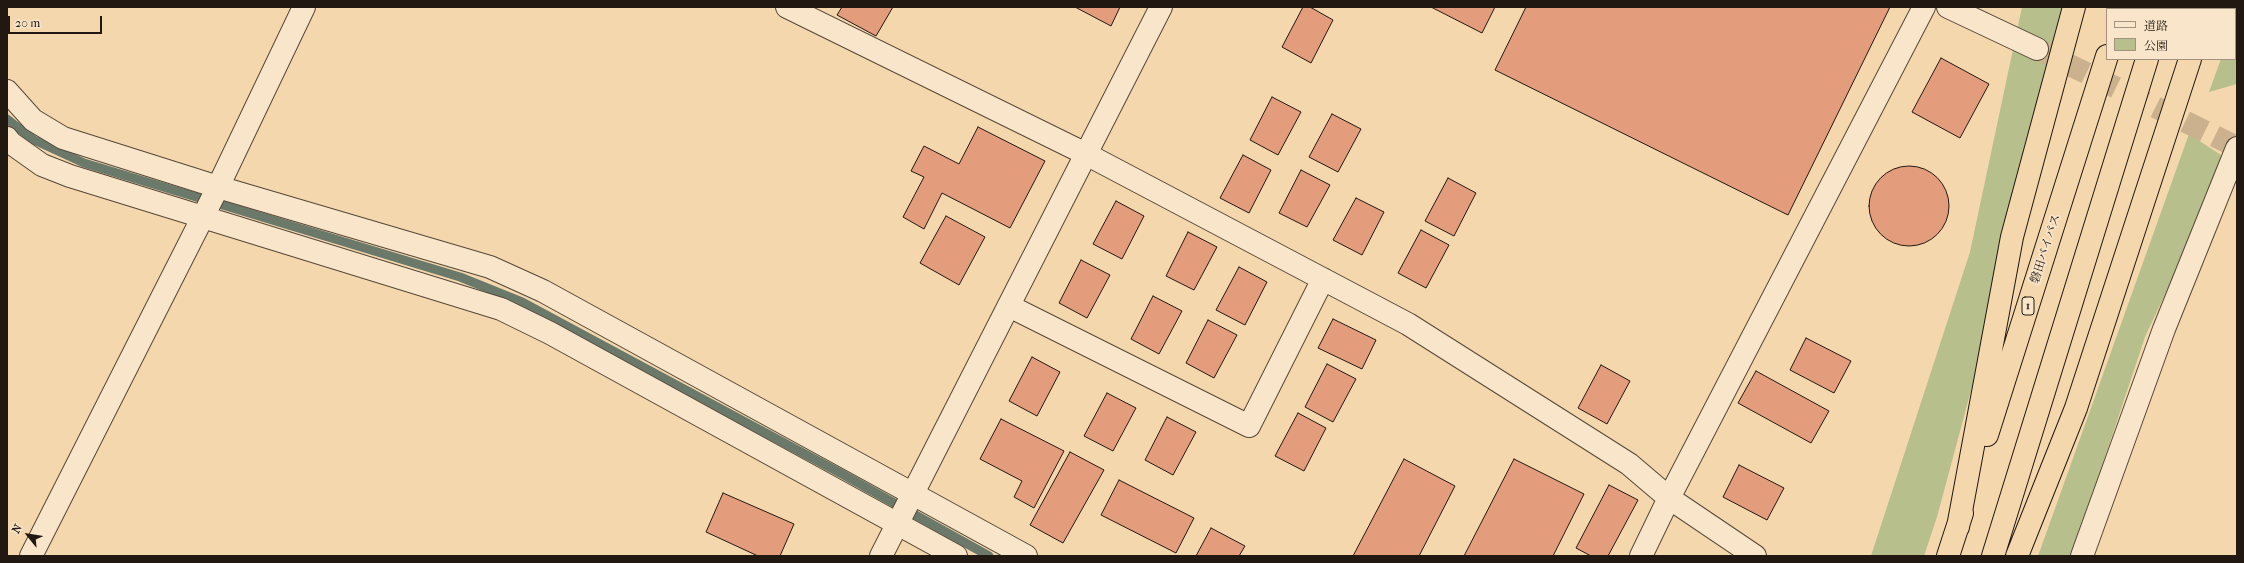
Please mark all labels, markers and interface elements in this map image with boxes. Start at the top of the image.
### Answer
scale bar [10,8,104,34]
legend [2106,8,2236,60]
text: 20 m [15,16,40,30]
text: 道路 [2144,19,2168,33]
text: 公園 [2144,39,2168,53]
street label: 磐田バイパス [2028,213,2064,285]
road number: 1 [2022,297,2034,315]
north arrow [8,515,48,555]
text: N [9,522,25,536]

